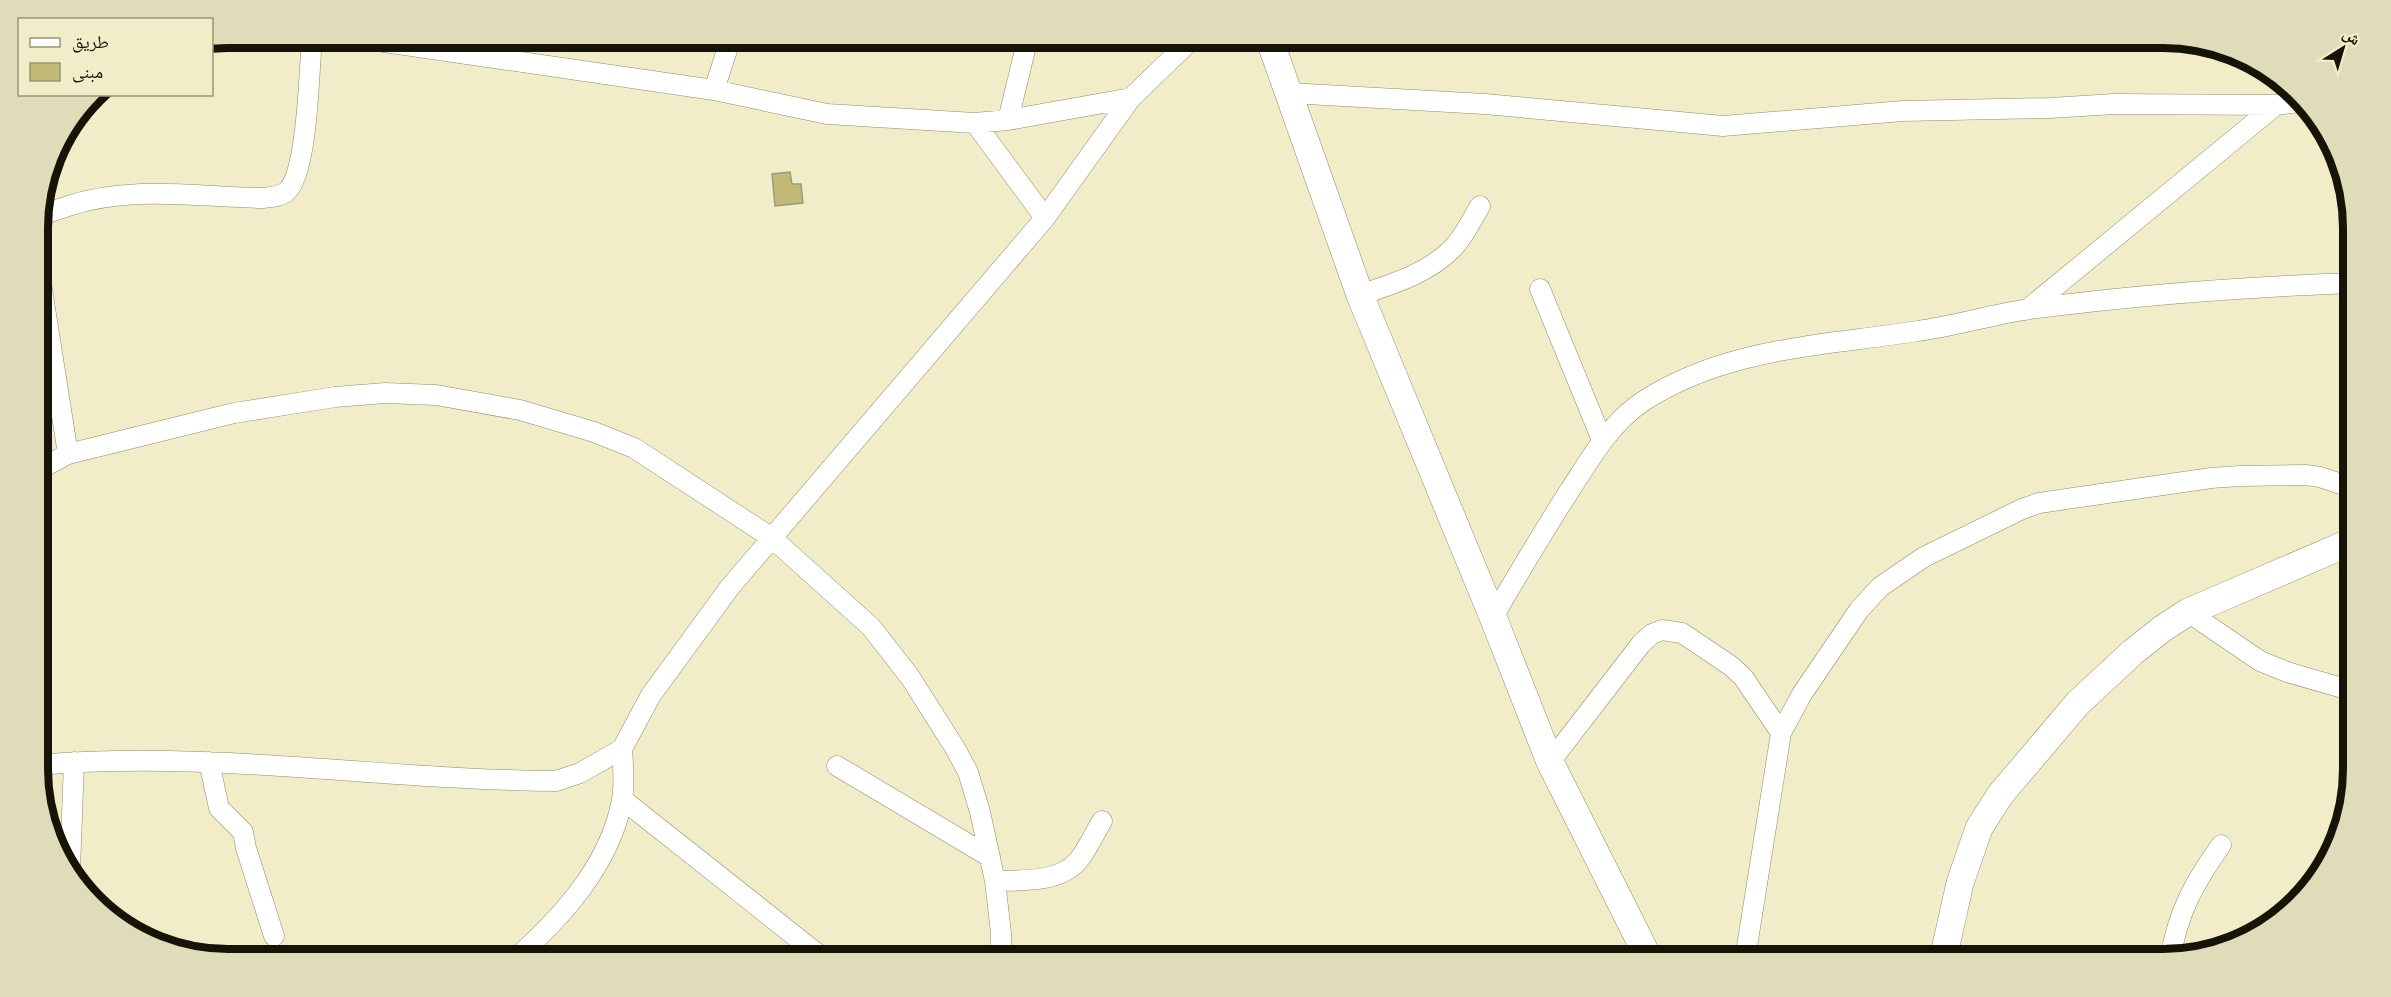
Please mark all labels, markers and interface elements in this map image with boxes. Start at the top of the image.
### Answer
legend [18,18,213,96]
north arrow [2313,18,2373,78]
text: ش [2339,23,2365,49]
text: طريق [72,31,109,53]
text: مبنى [72,61,103,83]

